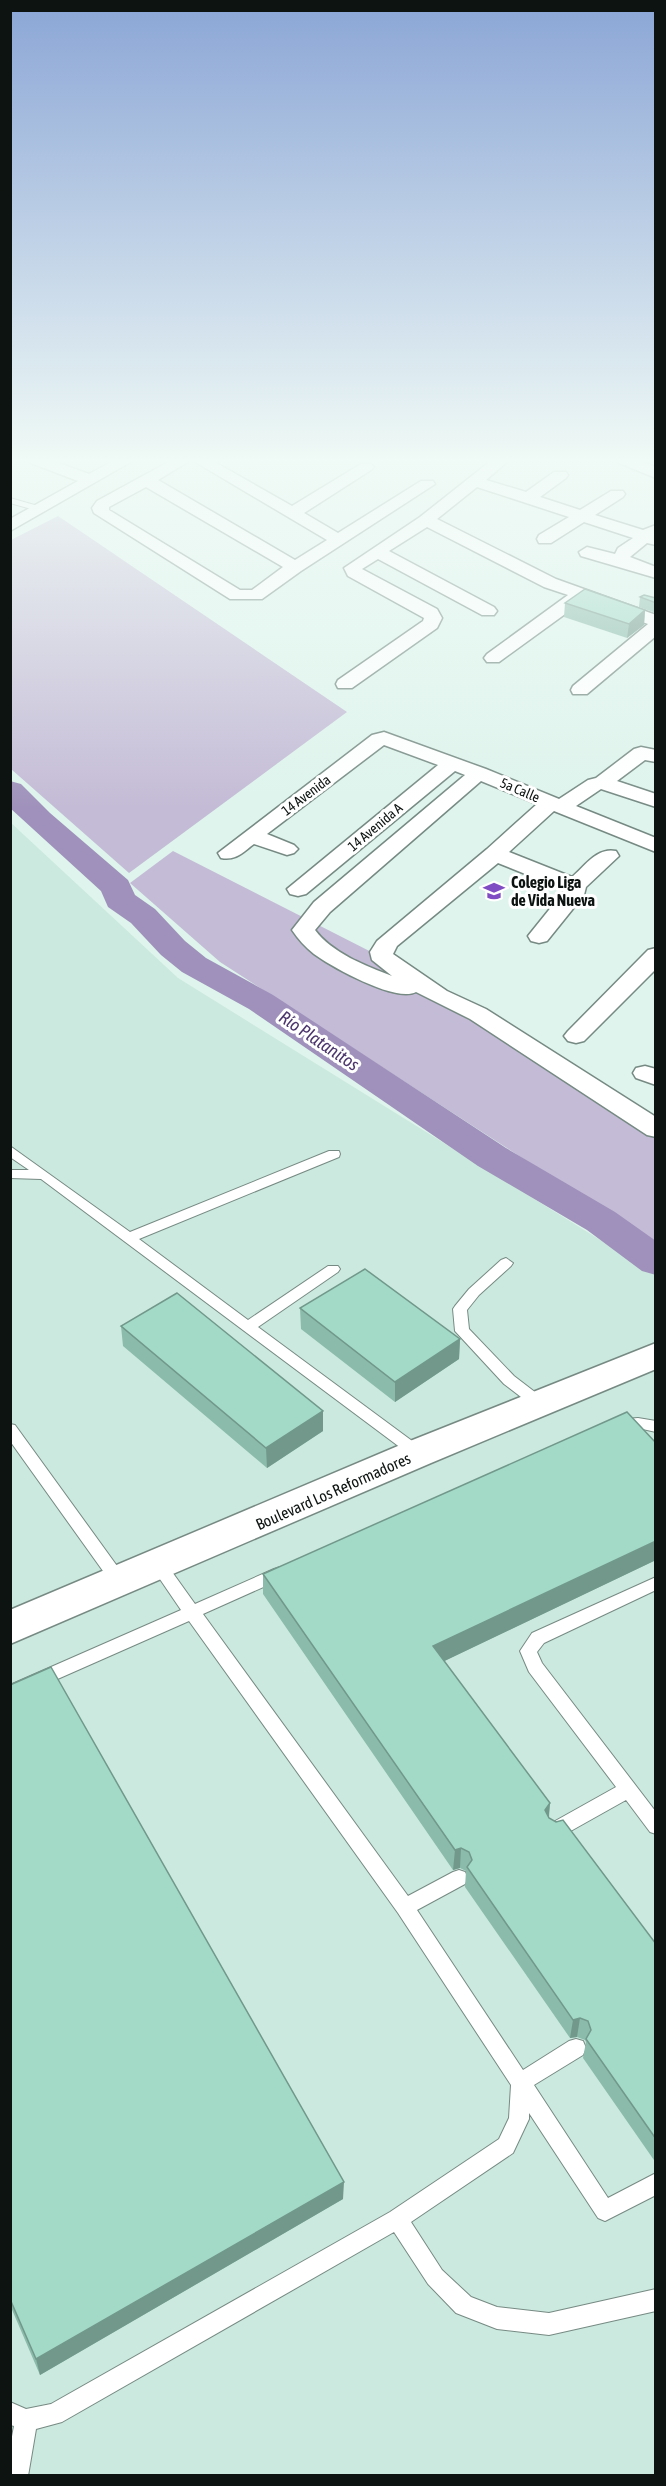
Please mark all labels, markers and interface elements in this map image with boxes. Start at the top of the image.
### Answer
street label: 14 Avenida [278,771,334,819]
street label: 5a Calle [498,775,542,805]
street label: 14 Avenida A [345,800,405,854]
place label: Colegio Liga de Vida Nueva [511,873,595,909]
school or university icon: Colegio Liga de Vida Nueva [482,879,506,903]
water label: Río Platanitos [275,1006,363,1075]
street label: Boulevard Los Reformadores [253,1449,414,1533]

